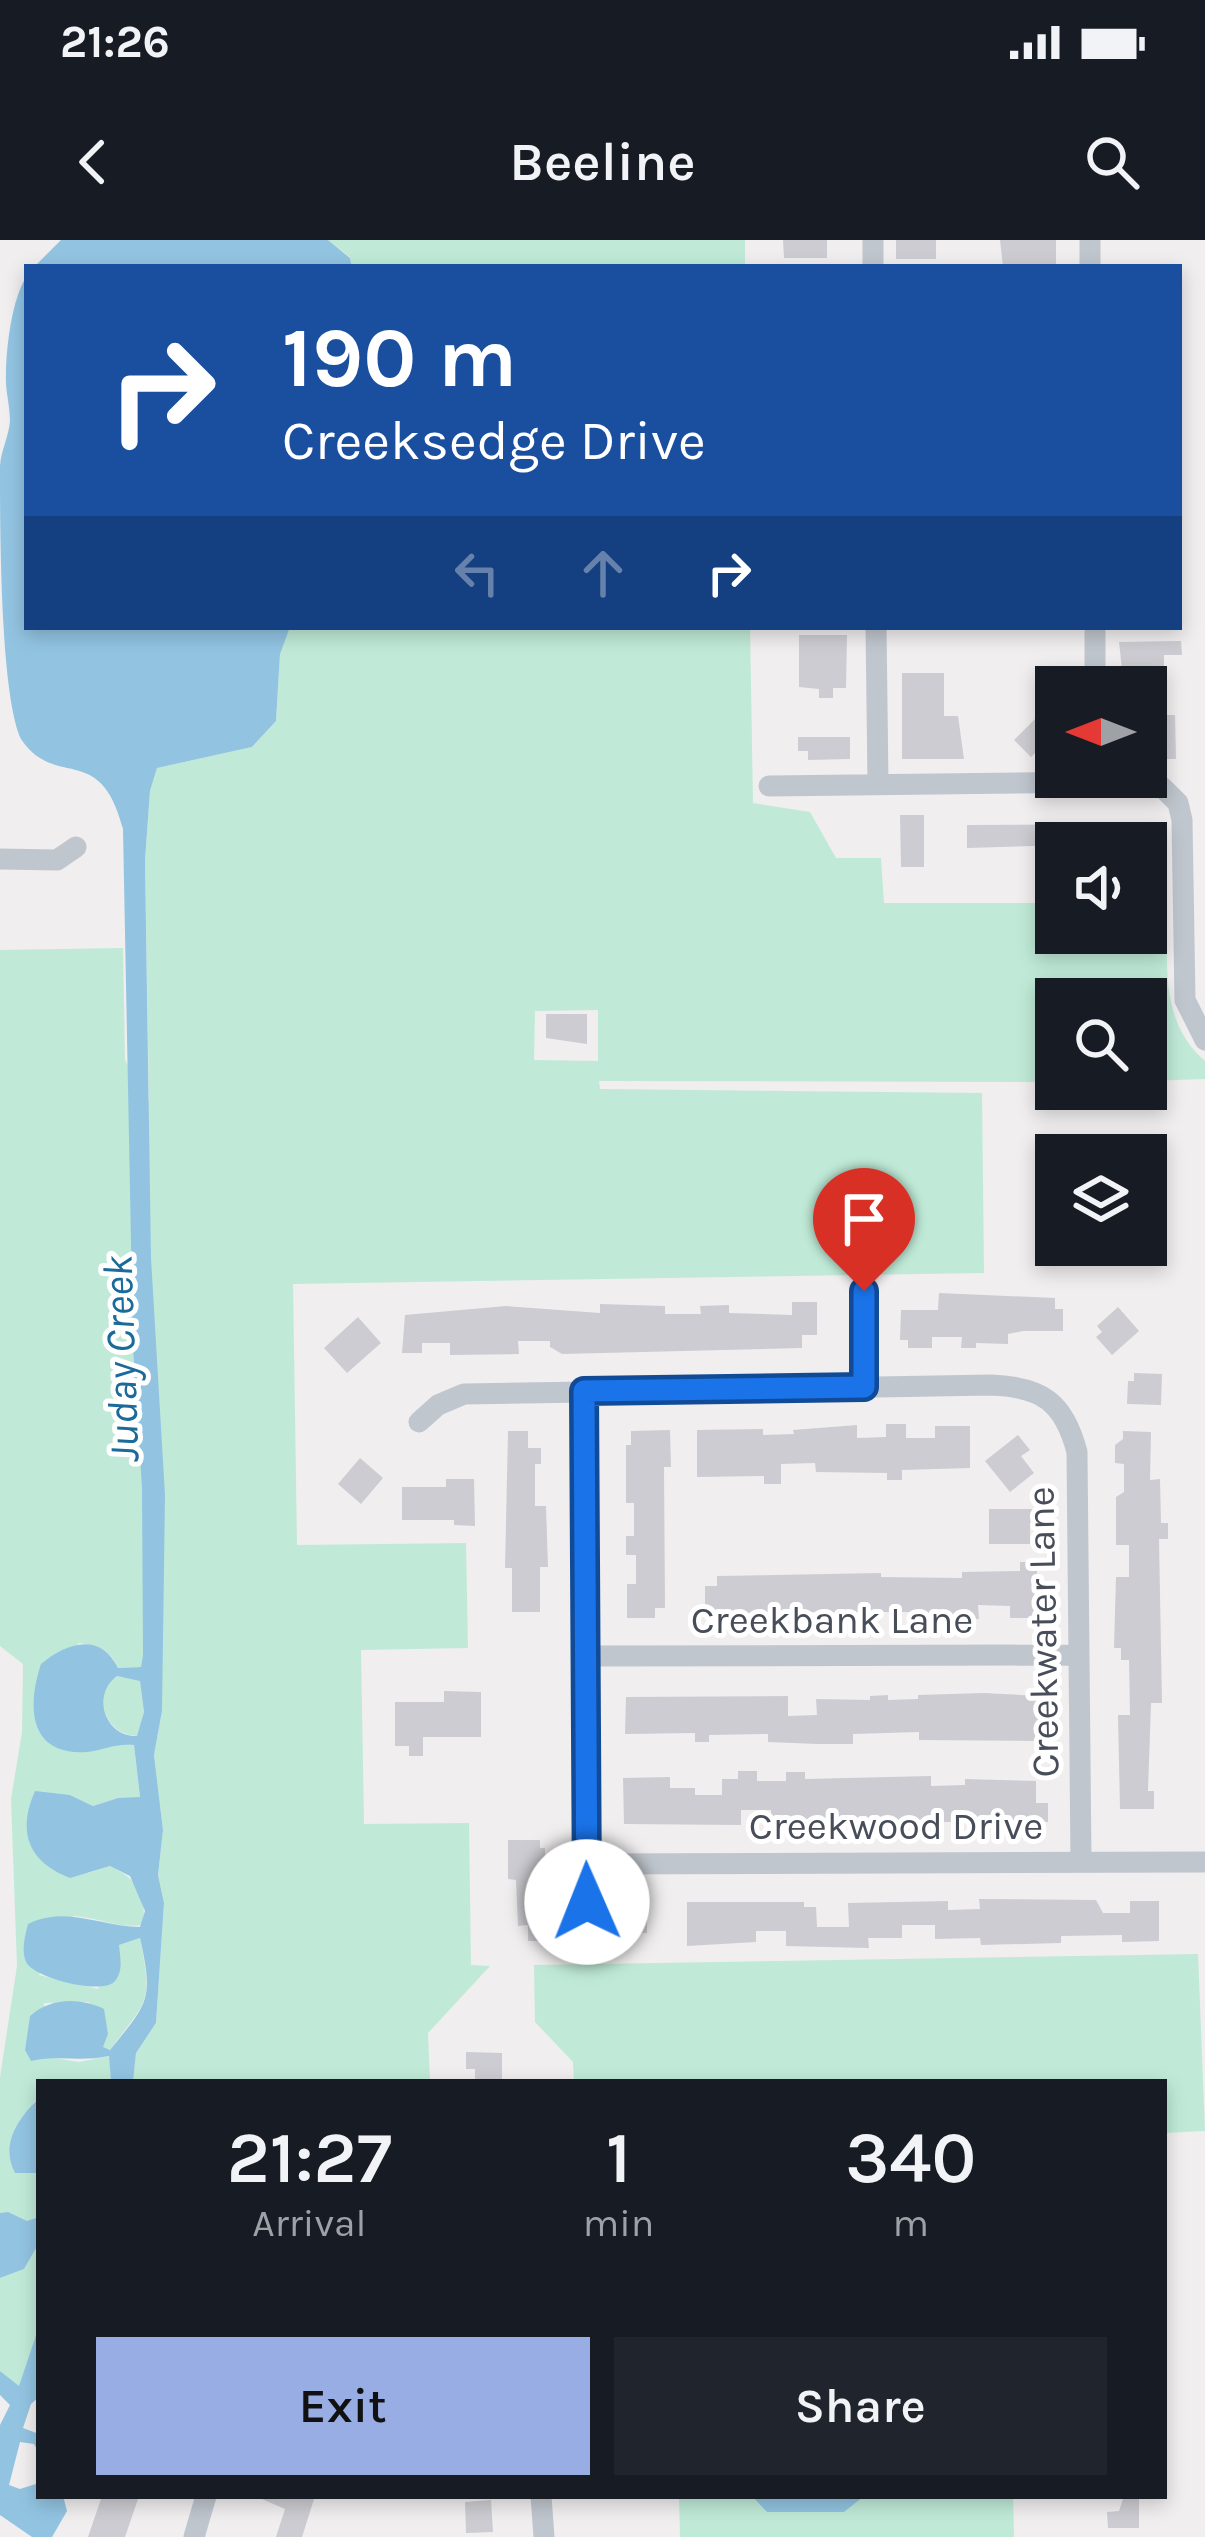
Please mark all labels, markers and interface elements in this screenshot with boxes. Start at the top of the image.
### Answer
text: 21:26 [60,16,170,68]
icon: back [60,129,126,195]
icon: search [1079,129,1145,195]
text: Beeline [509,130,696,194]
text: 190 m [282,309,517,407]
icon: right [84,312,240,468]
text: Creeksedge Drive [282,409,706,473]
icon: left [444,540,510,606]
icon: ahead [570,540,636,606]
icon: right [696,540,762,606]
north arrow [1035,666,1167,798]
map controls [1035,666,1167,1266]
button: sound [1035,822,1167,954]
button: search [1035,978,1167,1110]
button: layers [1035,1134,1167,1266]
pin [813,1168,915,1291]
icon: arrive [831,1186,897,1252]
water label: Juday Creek [92,1254,150,1463]
street label: Creekwater Lane [1017,1486,1069,1778]
street label: Creekbank Lane [691,1597,973,1643]
street label: Creekwood Drive [749,1803,1043,1849]
position arrow [524,1839,650,1965]
text: 21:27 [227,2116,392,2200]
text: 1 [606,2116,631,2200]
text: 340 [845,2116,976,2200]
text: Arrival [252,2200,366,2246]
text: min [583,2200,654,2246]
text: m [892,2200,929,2246]
button: Exit [96,2337,590,2475]
button: Share [614,2337,1107,2475]

